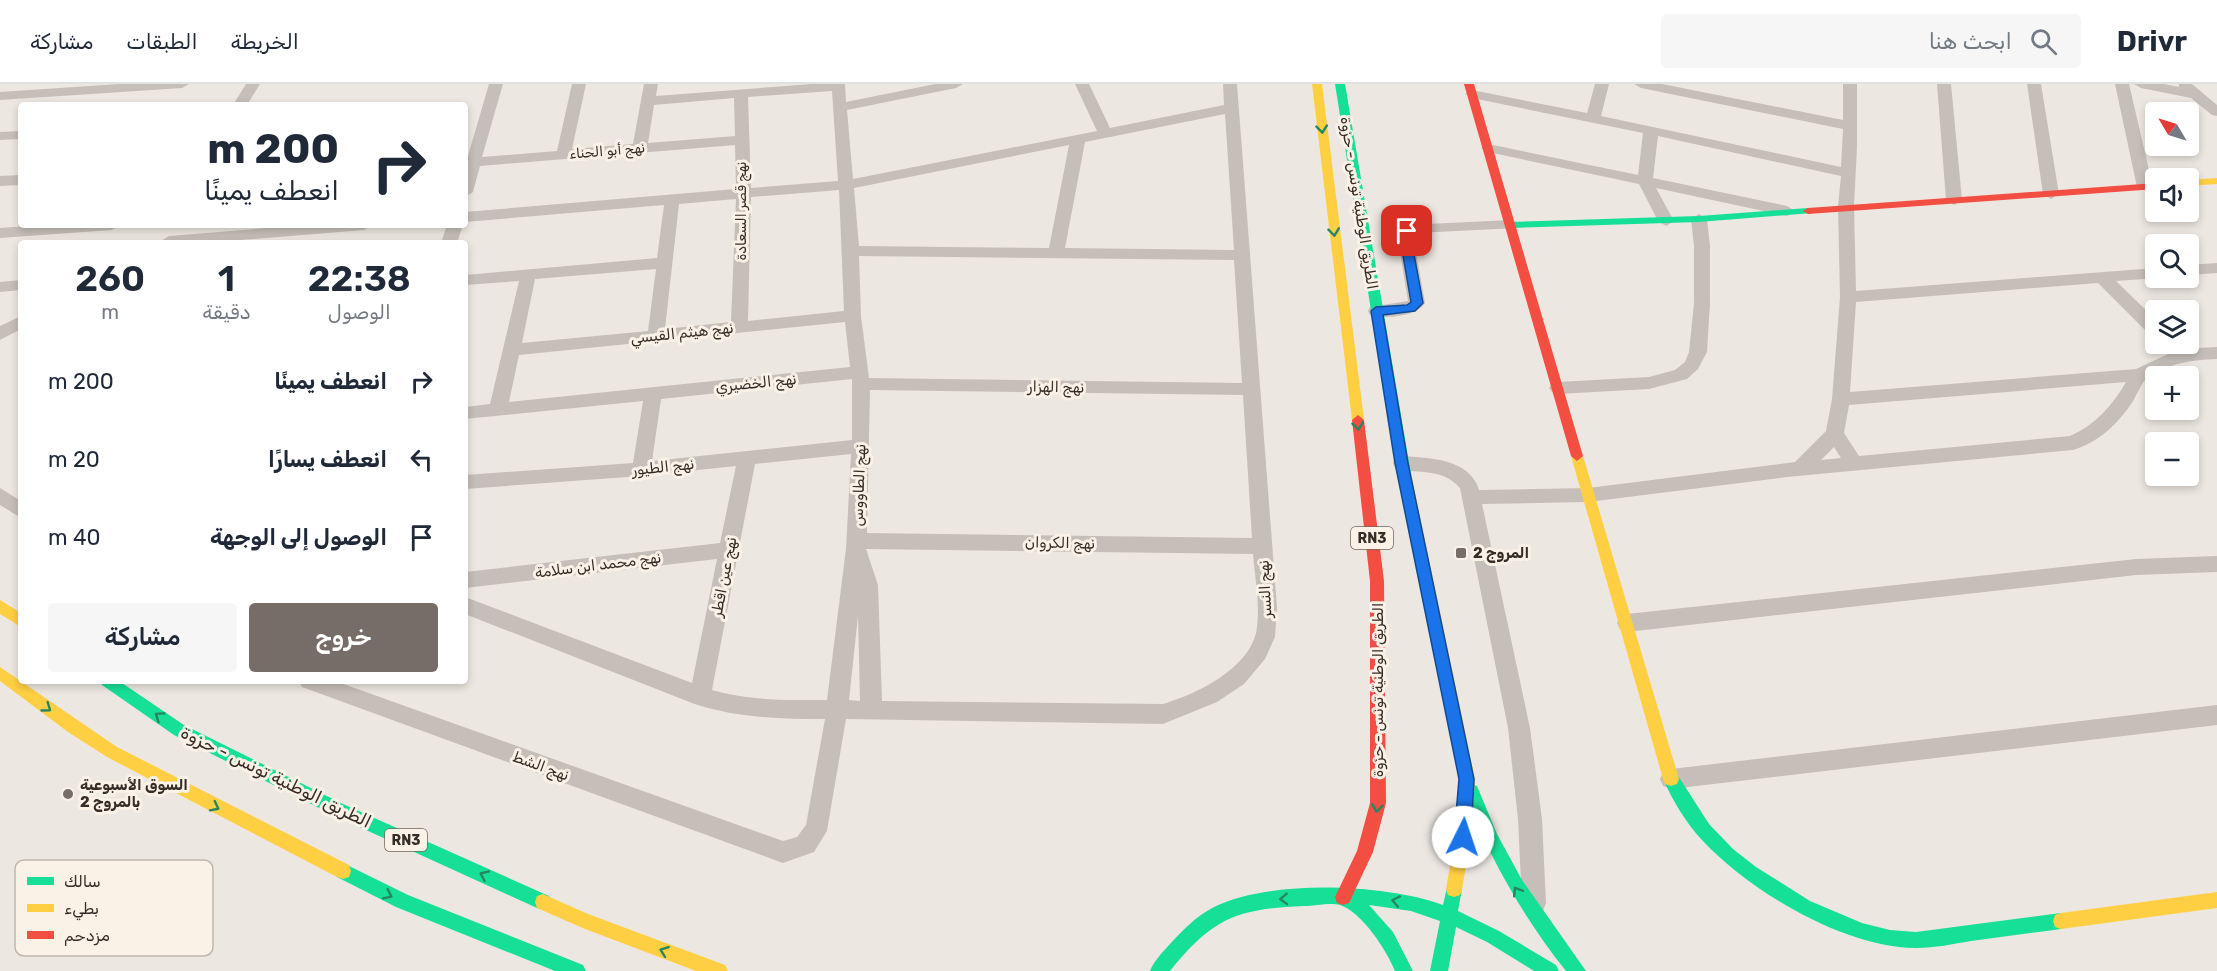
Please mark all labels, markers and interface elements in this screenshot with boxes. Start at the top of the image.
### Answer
search box [1661,14,2081,68]
icon: search [2027,25,2060,58]
text: Drivr [2117,25,2187,58]
text: ابحث هنا [1929,28,2012,55]
text: مشاركة [30,29,93,54]
text: الطبقات [126,29,198,54]
text: الخريطة [231,29,299,54]
north arrow [2145,102,2199,156]
map controls [2145,102,2199,486]
street label: الطريق الوطنية تونس - حزوة [1335,115,1382,291]
text: 200 m [207,124,339,174]
one-way arrow [1315,124,1327,134]
icon: right [360,126,438,204]
street label: نهج أبو الحناء [568,139,646,165]
street label: نهج قصر السعادة [733,161,752,261]
button: sound [2145,168,2199,222]
text: انعطف يمينًا [204,175,339,207]
pin [1381,205,1432,256]
icon: arrive [1390,214,1423,247]
one-way arrow [1327,228,1339,237]
button: search [2145,234,2199,288]
text: 260 [75,257,145,300]
text: 1 [218,257,235,300]
text: 22:38 [308,257,411,300]
text: m [101,300,119,324]
text: دقيقة [202,300,251,324]
text: الوصول [328,300,391,324]
button: layers [2145,300,2199,354]
street label: نهج هيثم القيسي [630,319,735,350]
icon: right [405,365,438,398]
button: + [2145,366,2199,420]
text: 200 m [48,368,114,395]
text: انعطف يمينًا [274,368,387,395]
street label: نهج الخضيري [714,370,798,398]
street label: نهج الهزار [1026,377,1085,398]
one-way arrow [1351,421,1363,430]
button: − [2145,432,2199,486]
icon: left [405,443,438,476]
street label: نهج الطاووس [849,443,871,527]
text: 20 m [48,446,100,473]
text: انعطف يسارًا [268,446,387,473]
street label: نهج الطيور [630,455,695,481]
icon: arrive [405,521,438,554]
text: 40 m [48,524,101,551]
text: الوصول إلى الوجهة [210,524,387,551]
road number: RN3 [1351,527,1393,549]
street label: نهج الكروان [1025,533,1095,555]
street label: نهج عين اقطر [707,536,743,620]
place label: المروج 2 [1473,544,1529,563]
marker: المروج 2 [1454,546,1468,560]
street label: نهج محمد ابن سلامة [534,548,662,584]
street label: نهج النسر [1254,559,1278,619]
button: مشاركة [48,603,237,672]
button: خروج [249,603,438,672]
street label: الطريق الوطنية تونس - حزوة [1369,603,1388,777]
one-way arrow [40,701,51,712]
one-way arrow [154,712,165,723]
street label: الطريق الوطنية تونس - حزوة [177,721,375,833]
street label: نهج الشط [510,748,572,786]
place label: السوق الأسبوعية بالمروج 2 [80,776,188,812]
marker: السوق الأسبوعية بالمروج 2 [61,787,75,801]
one-way arrow [208,799,219,811]
one-way arrow [1371,804,1384,813]
position arrow [1431,805,1495,869]
road number: RN3 [385,829,427,851]
legend [15,860,213,956]
one-way arrow [480,871,491,883]
text: سالك [64,872,101,891]
one-way arrow [1513,887,1524,898]
one-way arrow [382,888,393,899]
one-way arrow [1280,893,1289,905]
one-way arrow [1391,895,1401,908]
text: بطيء [64,899,99,921]
text: مزدحم [64,926,110,946]
one-way arrow [659,945,670,958]

